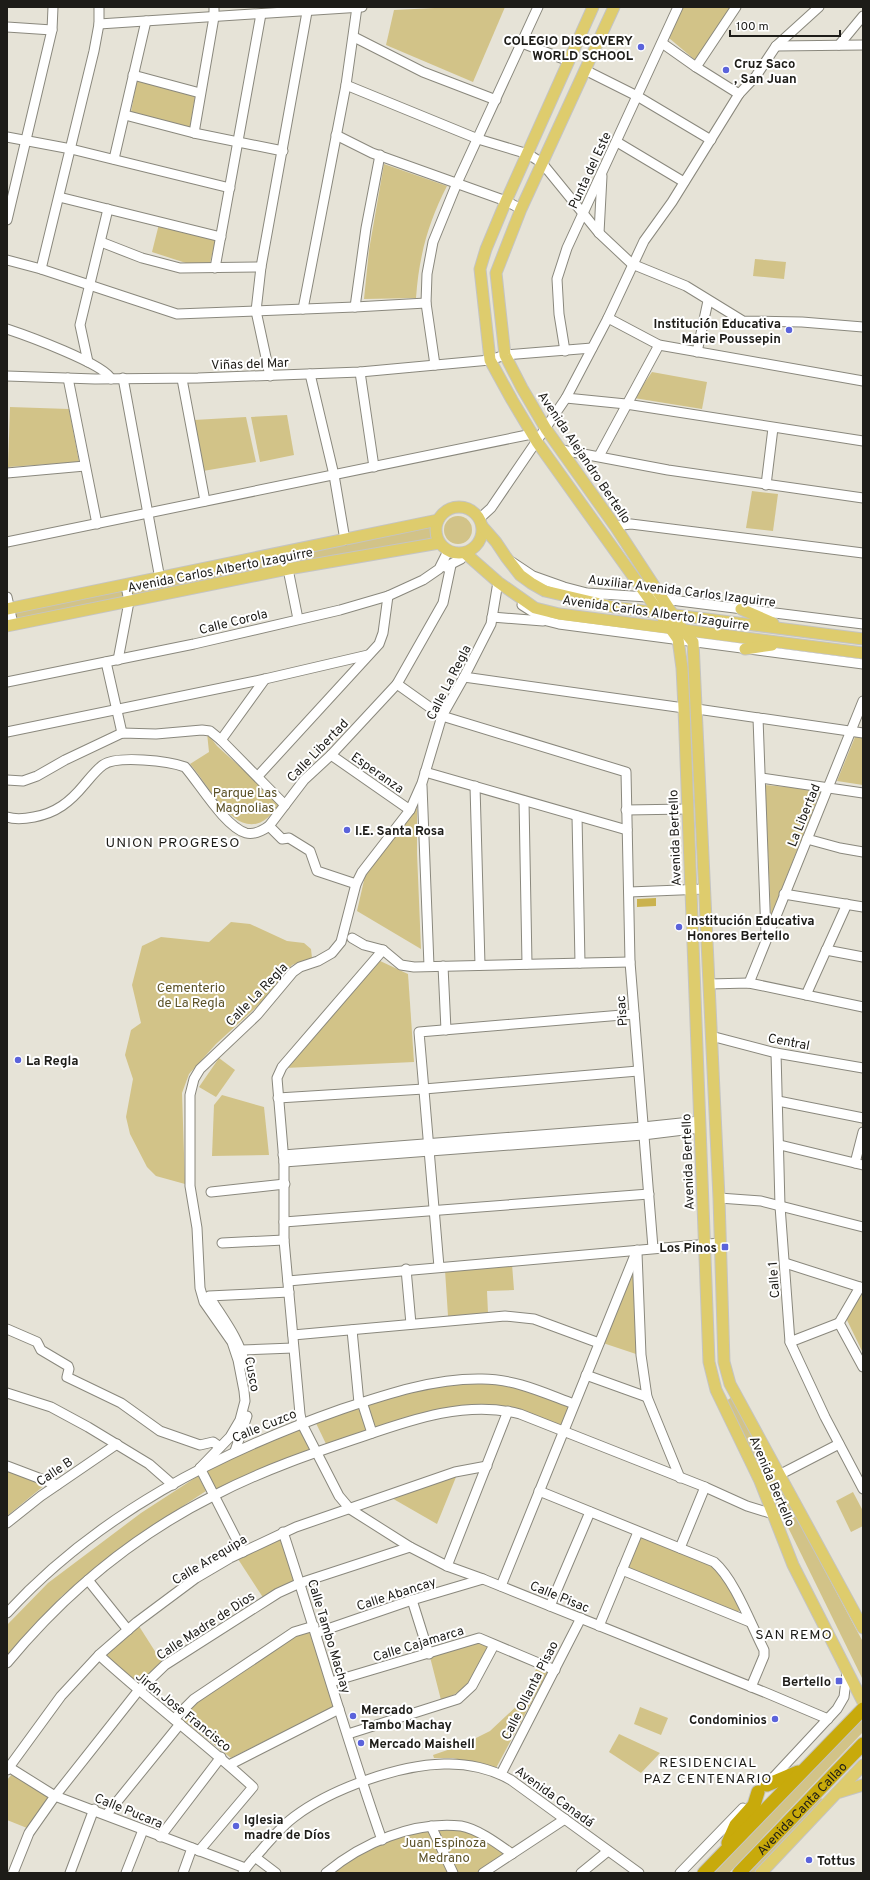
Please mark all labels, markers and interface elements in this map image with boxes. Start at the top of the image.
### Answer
scale bar [730,12,840,38]
text: 100 m [736,19,769,35]
place label: COLEGIO DISCOVERY WORLD SCHOOL [503,34,634,65]
marker: COLEGIO DISCOVERY WORLD SCHOOL [636,42,646,52]
place label: Cruz Saco , San Juan [734,57,797,88]
marker: Cruz Saco , San Juan [721,65,731,75]
street label: Punta del Este [566,130,616,212]
place label: Institución Educativa Marie Poussepin [653,317,781,348]
marker: Institución Educativa Marie Poussepin [784,325,794,335]
street label: Viñas del Mar [211,356,289,374]
street label: Avenida Alejandro Bertello [533,389,633,527]
street label: Avenida Carlos Alberto Izaguirre [126,545,314,597]
street label: Auxiliar Avenida Carlos Izaguirre [587,573,777,611]
street label: Avenida Carlos Alberto Izaguirre [561,593,750,635]
street label: Calle Corola [198,607,269,639]
street label: Calle La Regla [424,643,476,723]
street label: Calle Libertad [284,716,353,786]
street label: Esperanza [347,750,406,798]
street label: La Libertad [785,782,825,850]
park label: Parque Las Magnolias [213,786,277,817]
street label: Avenida Bertello [666,789,686,886]
place label: I.E. Santa Rosa [355,824,444,840]
marker: I.E. Santa Rosa [342,825,352,835]
district label: UNION PROGRESO [106,835,240,852]
place label: Institución Educativa Honores Bertello [687,914,815,945]
marker: Institución Educativa Honores Bertello [674,922,684,932]
street label: Calle La Regla [223,960,292,1031]
park label: Cementerio de La Regla [157,981,225,1012]
street label: Pisac [614,995,632,1027]
street label: Central [766,1031,811,1055]
place label: La Regla [26,1054,78,1070]
marker: La Regla [13,1055,23,1065]
street label: Avenida Bertello [679,1113,699,1210]
place label: Los Pinos [659,1241,717,1257]
marker: Los Pinos [720,1242,730,1252]
street label: Calle 1 [766,1261,784,1299]
street label: Cusco [240,1355,262,1393]
street label: Calle Cuzco [230,1407,299,1447]
street label: Avenida Bertello [745,1434,797,1529]
street label: Calle B [34,1455,76,1491]
street label: Calle Arequipa [170,1532,250,1589]
street label: Calle Abancay [355,1575,438,1615]
street label: Calle Tambo Machay [303,1577,353,1696]
street label: Calle Pisac [527,1579,592,1617]
street label: Calle Madre de Dios [154,1589,258,1664]
street label: Calle Cajamarca [371,1624,466,1666]
district label: SAN REMO [755,1627,833,1644]
street label: Calle Ollanta Pisao [499,1639,563,1743]
street label: Jirón Jose Francisco [132,1669,234,1756]
place label: Bertello [782,1675,831,1691]
marker: Bertello [834,1676,844,1686]
place label: Mercado Tambo Machay [361,1703,453,1734]
marker: Mercado Tambo Machay [348,1711,358,1721]
place label: Condominios [689,1713,767,1729]
marker: Condominios [770,1714,780,1724]
place label: Mercado Maishell [369,1737,475,1753]
marker: Mercado Maishell [356,1738,366,1748]
district label: RESIDENCIAL PAZ CENTENARIO [643,1755,773,1788]
street label: Avenida Canta Callao [754,1759,851,1860]
street label: Avenida Canadá [511,1764,597,1832]
street label: Calle Pucara [92,1791,165,1833]
place label: Iglesia madre de Díos [244,1813,330,1844]
marker: Iglesia madre de Díos [231,1821,241,1831]
park label: Juan Espinoza Medrano [402,1836,486,1867]
place label: Tottus [817,1854,856,1870]
marker: Tottus [804,1855,814,1865]

